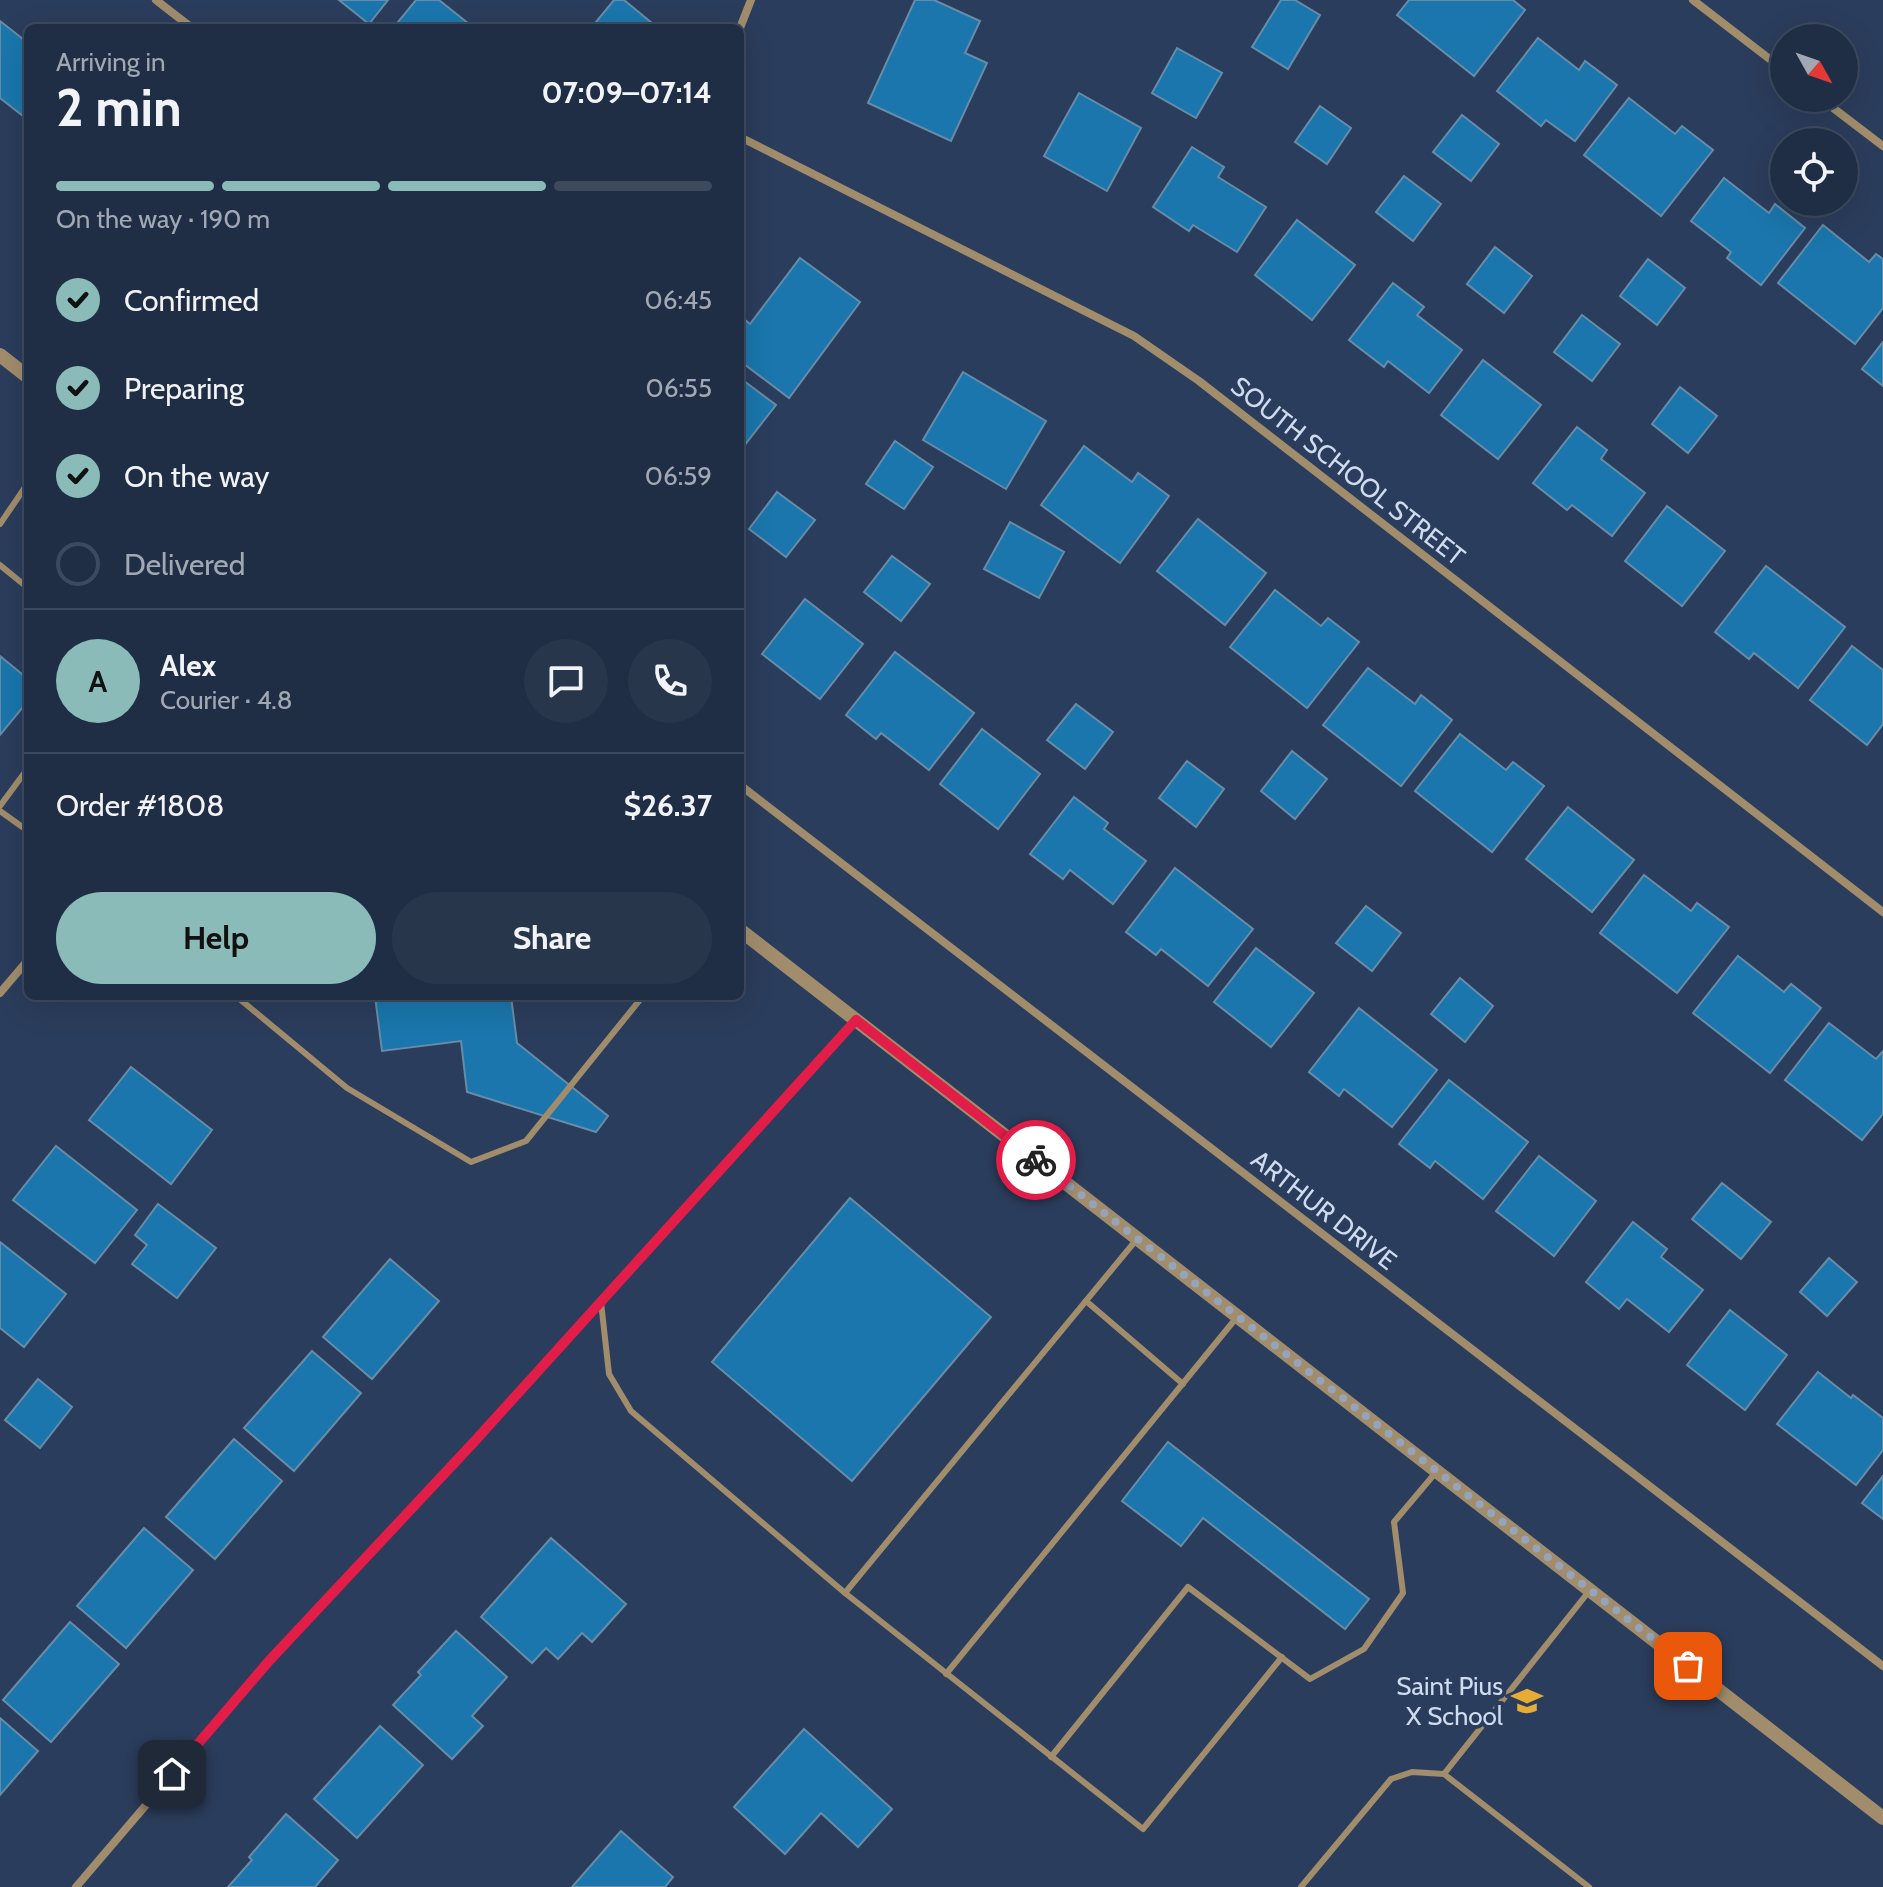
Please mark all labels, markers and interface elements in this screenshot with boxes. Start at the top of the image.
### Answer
north arrow [1770,24,1858,112]
map controls [1770,24,1858,216]
text: Arriving in [56,46,166,78]
text: 07:09–07:14 [541,74,712,111]
text: 2 min [56,76,182,139]
button: locate [1770,128,1858,216]
text: On the way · 190 m [56,203,270,235]
icon: check [56,278,100,322]
text: Confirmed [124,282,259,319]
text: 06:45 [645,284,712,316]
icon: check [56,366,100,410]
text: Preparing [124,370,244,407]
street label: SOUTH SCHOOL STREET [1225,370,1471,572]
text: 06:55 [646,372,712,404]
icon: check [56,454,100,498]
text: On the way [124,458,269,495]
text: 06:59 [645,460,712,492]
text: Delivered [124,546,245,583]
button: chat [524,639,608,723]
button: phone [628,639,712,723]
text: Alex [160,647,216,684]
text: A [89,663,107,700]
text: Courier · 4.8 [160,684,293,716]
text: Order #1808 [56,787,224,824]
text: $26.37 [624,787,712,824]
button: Help [56,892,376,984]
button: Share [392,892,712,984]
courier [996,1120,1076,1200]
icon: bike [1014,1138,1058,1182]
street label: ARTHUR DRIVE [1245,1143,1403,1277]
pin [1654,1632,1722,1700]
icon: bag [1666,1644,1710,1688]
place label: Saint Pius X School [1396,1670,1503,1732]
school or university icon: Saint Pius X School [1510,1684,1544,1718]
pin [138,1740,206,1808]
icon: home [150,1752,194,1796]

